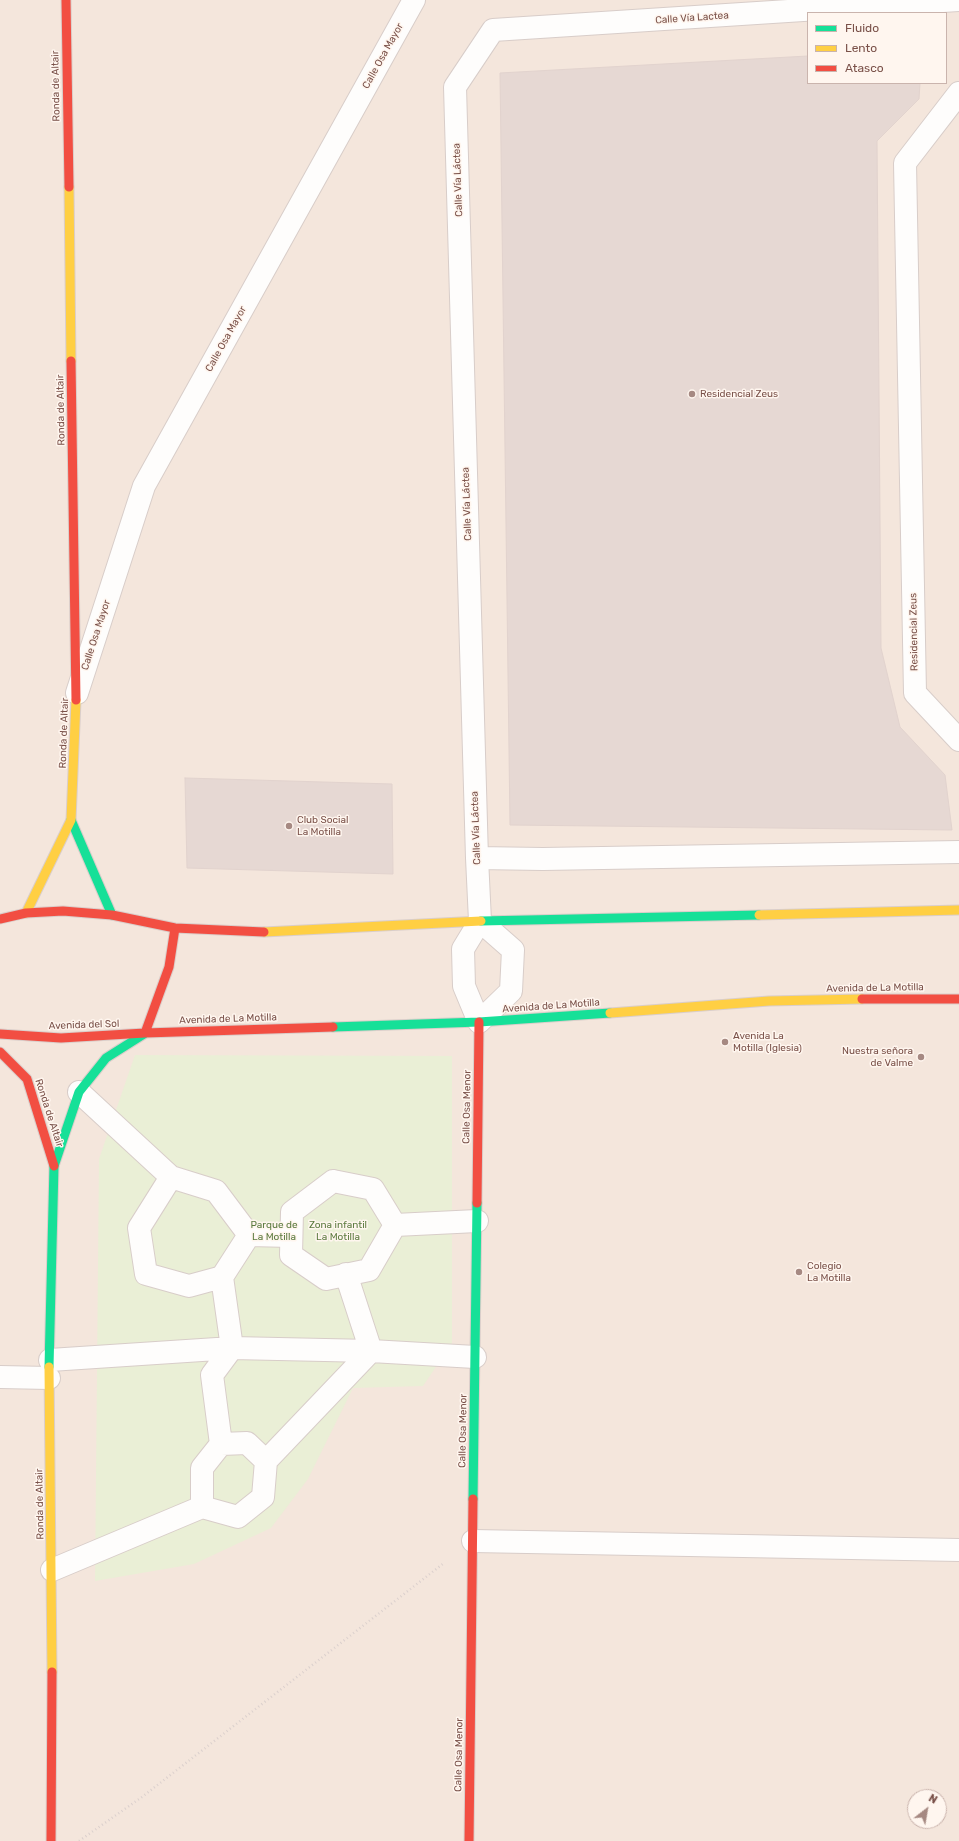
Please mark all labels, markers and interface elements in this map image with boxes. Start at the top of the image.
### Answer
street label: Calle Vía Lactea [655,9,729,27]
legend [807,12,947,84]
street label: Calle Osa Mayor [360,21,406,91]
text: Fluido [845,21,879,35]
text: Lento [845,41,877,55]
street label: Ronda de Altair [49,50,63,122]
text: Atasco [845,61,884,75]
street label: Calle Vía Láctea [451,143,465,217]
street label: Calle Osa Mayor [203,304,249,374]
street label: Ronda de Altair [54,374,68,446]
place label: Residencial Zeus [700,388,778,400]
marker: Residencial Zeus [687,389,697,399]
street label: Calle Vía Láctea [460,467,474,541]
street label: Residencial Zeus [907,593,921,671]
street label: Calle Osa Mayor [79,598,113,672]
street label: Ronda de Altair [57,697,71,769]
street label: Calle Vía Láctea [469,791,483,865]
place label: Club Social La Motilla [297,814,348,838]
marker: Club Social La Motilla [284,821,294,831]
street label: Avenida de La Motilla [826,981,924,995]
street label: Avenida de La Motilla [502,997,600,1015]
street label: Avenida de La Motilla [179,1011,277,1027]
street label: Avenida del Sol [49,1018,119,1032]
place label: Avenida La Motilla (Iglesia) [733,1030,802,1054]
marker: Avenida La Motilla (Iglesia) [720,1037,730,1047]
place label: Nuestra señora de Valme [842,1045,913,1068]
marker: Nuestra señora de Valme [916,1052,926,1062]
street label: Calle Osa Menor [460,1070,474,1144]
street label: Ronda de Altair [32,1077,66,1149]
park label: Parque de La Motilla [250,1219,298,1242]
park label: Zona infantil La Motilla [309,1219,367,1242]
place label: Colegio La Motilla [807,1260,851,1284]
marker: Colegio La Motilla [794,1267,804,1277]
street label: Calle Osa Menor [456,1394,470,1468]
street label: Ronda de Altair [33,1468,47,1540]
street label: Calle Osa Menor [452,1718,466,1792]
north arrow [907,1789,947,1829]
text: N [926,1792,940,1807]

